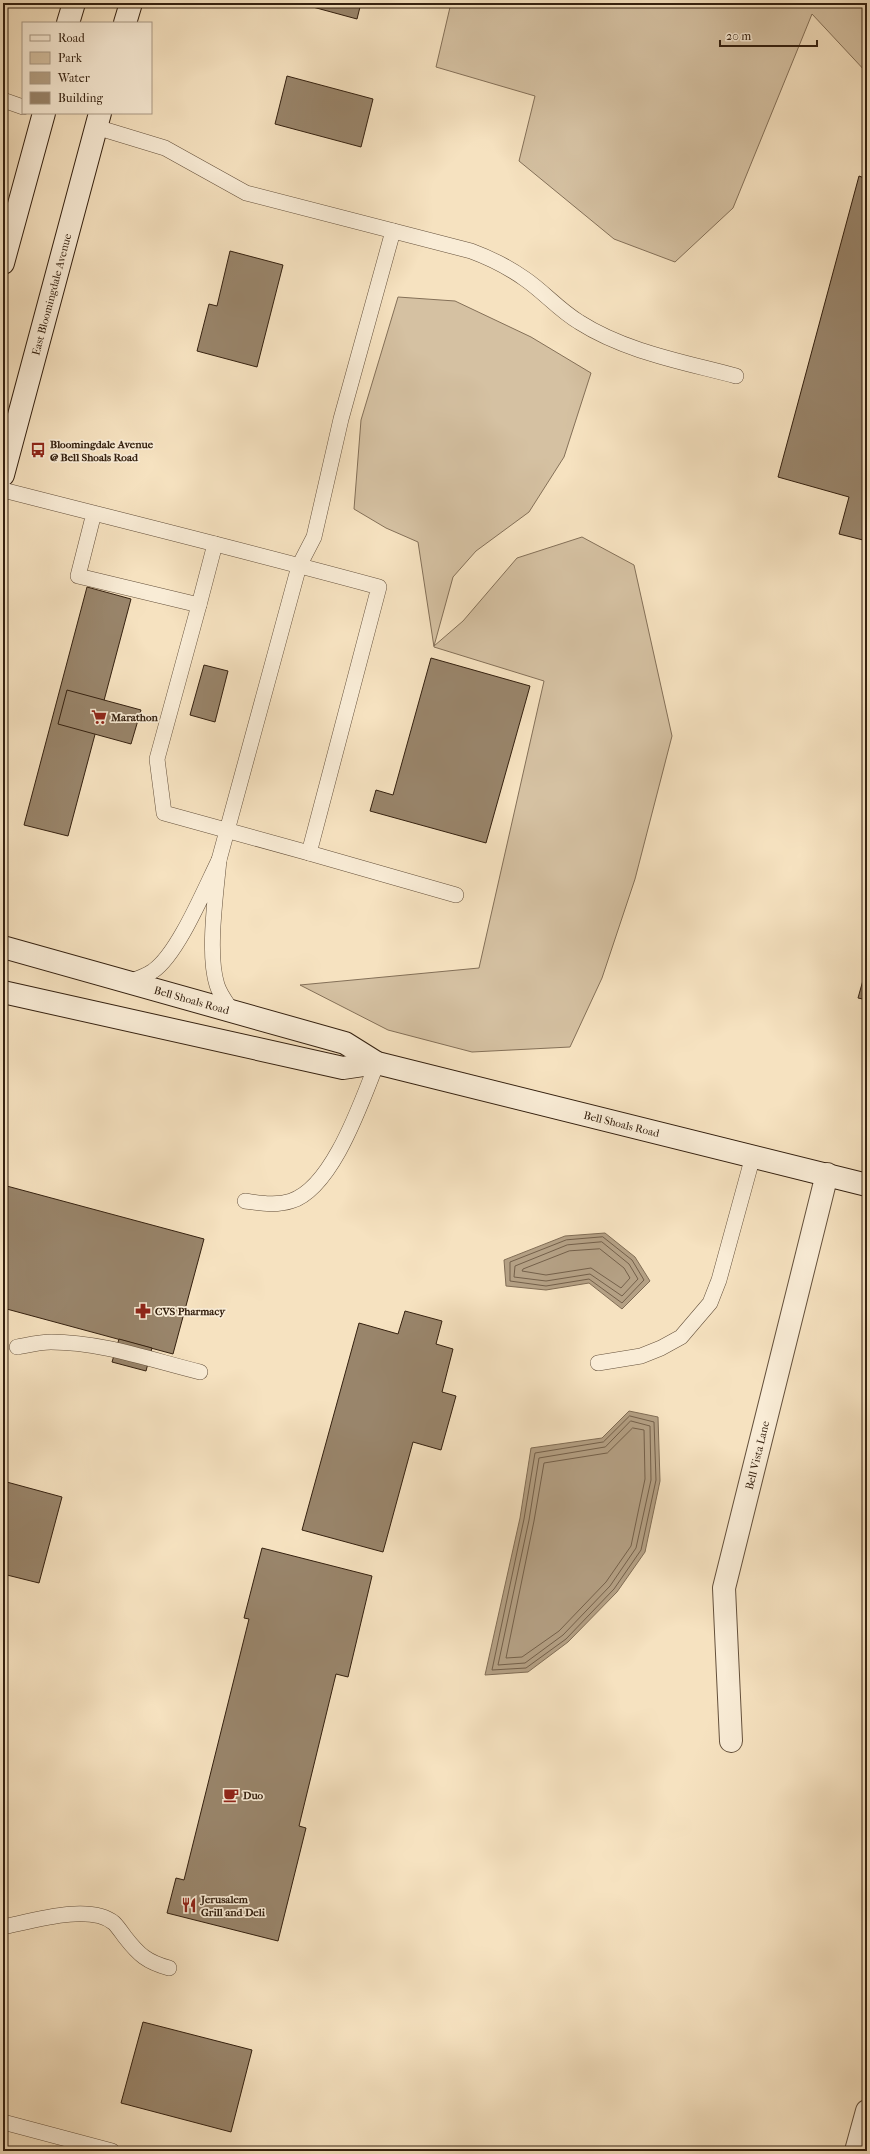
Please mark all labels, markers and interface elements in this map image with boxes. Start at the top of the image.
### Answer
legend [22,22,152,114]
scale bar [720,22,817,48]
text: 20 m [726,29,751,43]
text: Road [58,31,85,45]
text: Park [58,51,83,65]
text: Water [57,71,91,85]
text: Building [58,91,103,105]
street label: East Bloomingdale Avenue [29,232,75,357]
place label: Bloomingdale Avenue @ Bell Shoals Road [50,438,154,464]
bus stop icon: Bloomingdale Avenue @ Bell Shoals Road [29,441,47,459]
supermarket icon: Marathon [90,708,108,726]
place label: Marathon [110,711,158,724]
street label: Bell Shoals Road [153,984,232,1017]
street label: Bell Shoals Road [582,1109,662,1140]
pharmacy icon: CVS Pharmacy [134,1302,152,1320]
place label: CVS Pharmacy [155,1305,226,1318]
street label: Bell Vista Lane [743,1419,772,1491]
cafe icon: Duo [222,1786,240,1804]
place label: Duo [242,1789,264,1802]
place label: Jerusalem Grill and Deli [200,1893,266,1919]
restaurant icon: Jerusalem Grill and Deli [180,1896,198,1914]

